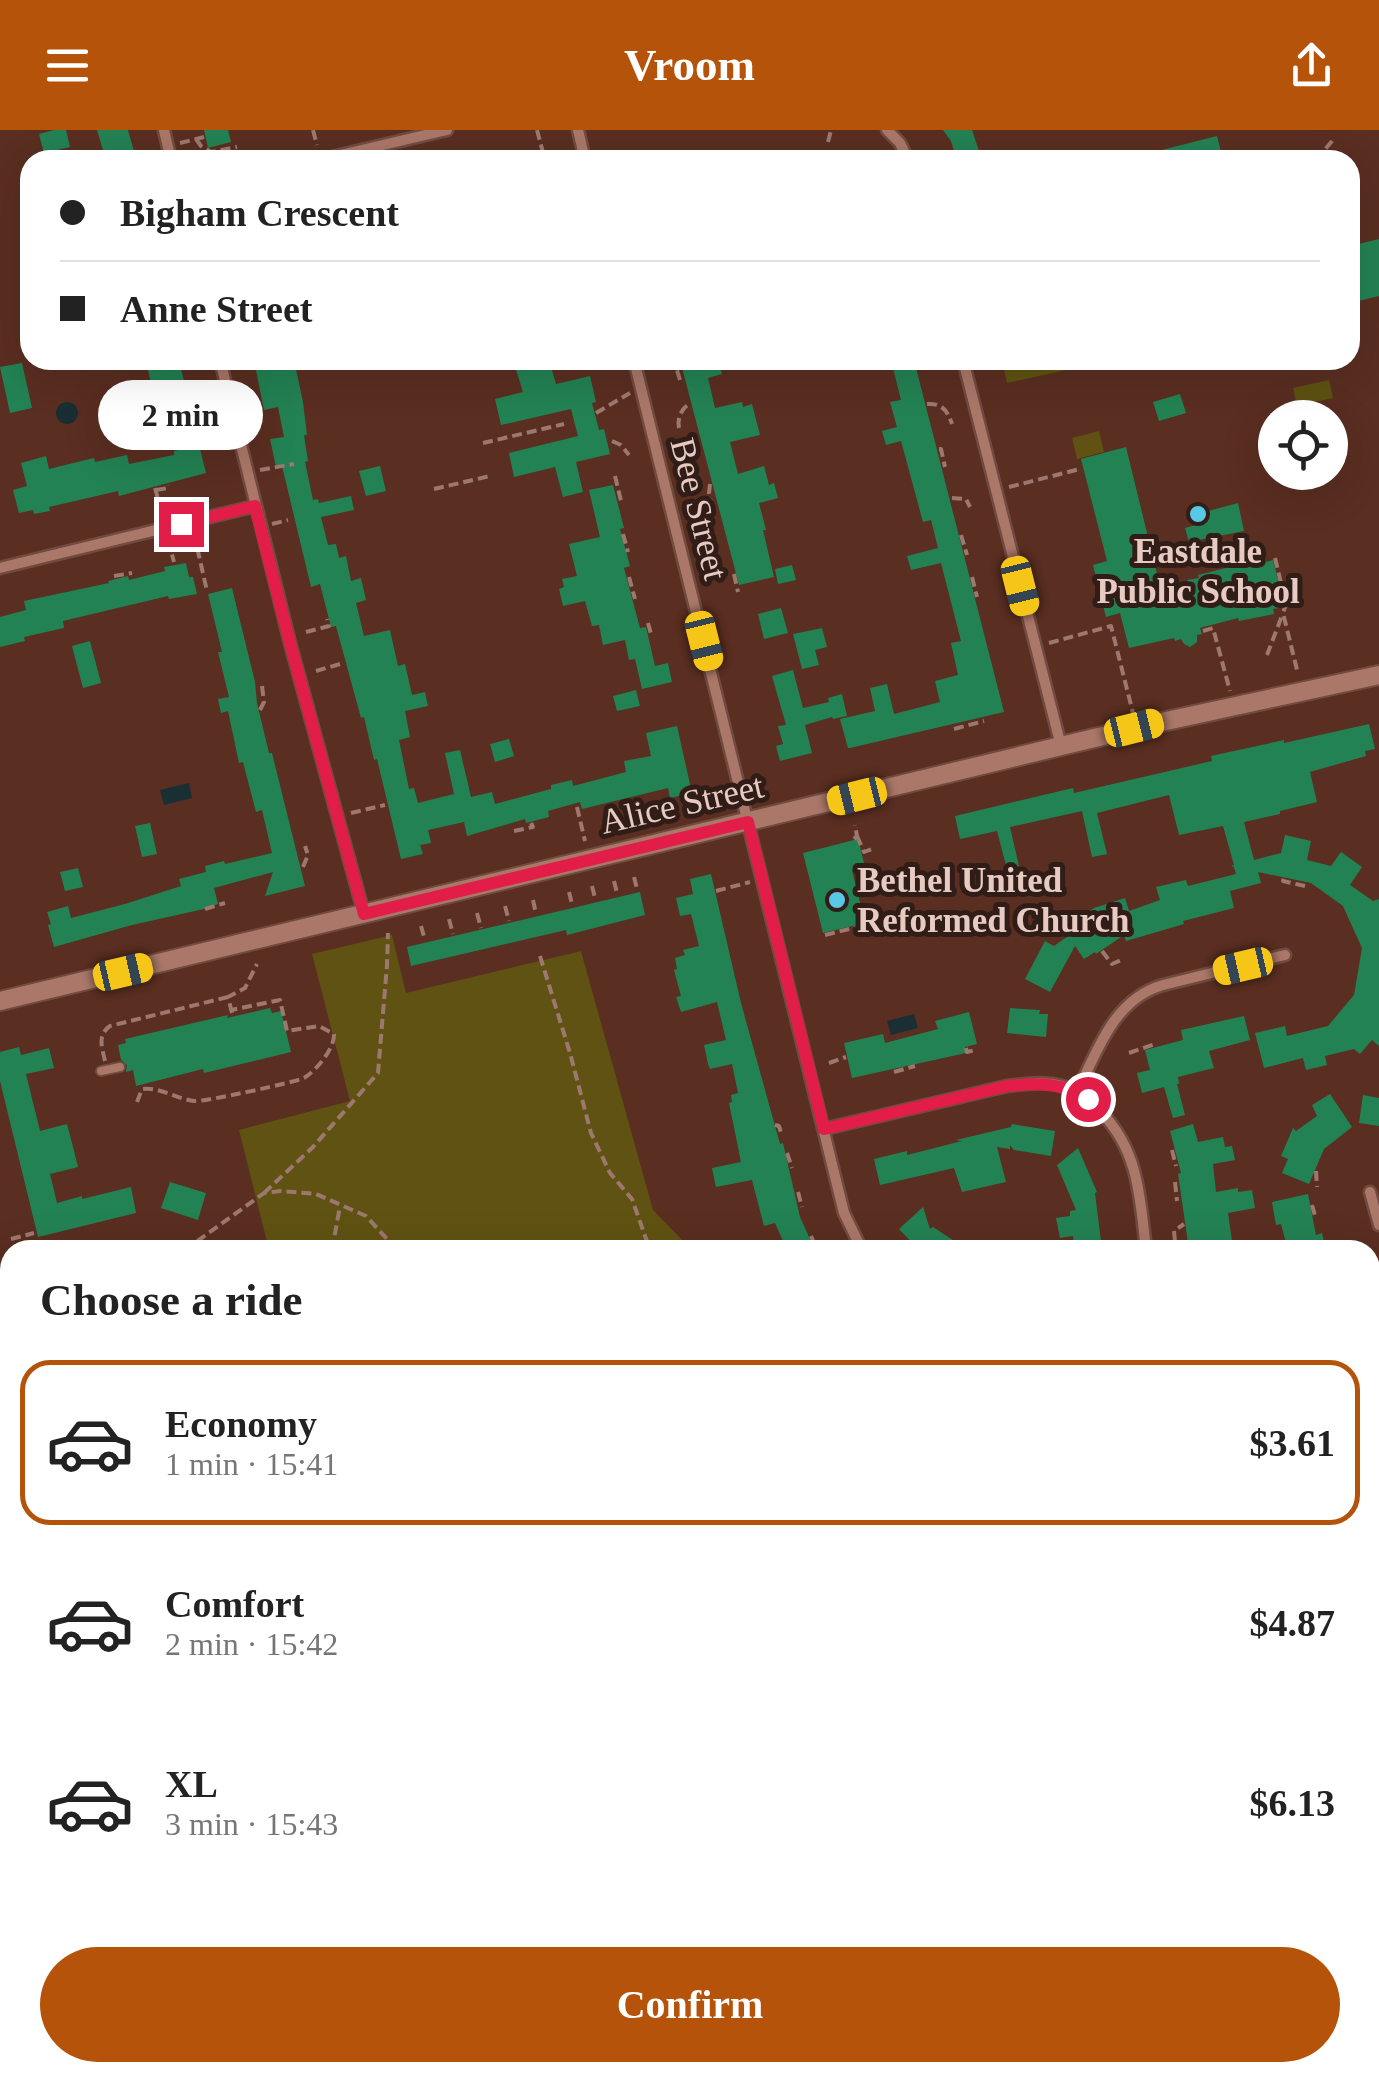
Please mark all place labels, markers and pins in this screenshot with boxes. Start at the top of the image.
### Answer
marker: Eastdale Public School [1187,503,1209,525]
place label: Eastdale Public School [1096,532,1300,611]
place label: Bethel United Reformed Church [857,861,1130,940]
marker: Bethel United Reformed Church [826,889,848,911]

